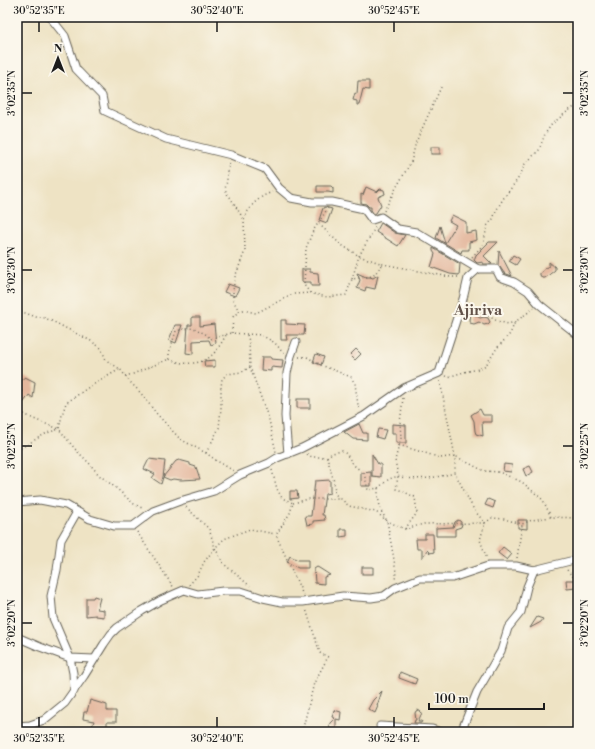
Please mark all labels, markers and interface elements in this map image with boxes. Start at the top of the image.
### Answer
text: 30°52'35"E [13,5,65,17]
text: 30°52'40"E [191,5,243,17]
text: 30°52'45"E [368,5,420,17]
north arrow [38,38,78,78]
text: N [54,42,63,56]
text: 3°02'35"N [6,69,18,116]
text: 3°02'35"N [579,69,591,116]
text: 3°02'30"N [6,246,18,294]
text: 3°02'30"N [579,246,591,294]
district label: Ajiriva [453,301,503,320]
text: 3°02'25"N [6,422,18,469]
text: 3°02'25"N [579,422,591,469]
text: 3°02'20"N [6,599,18,647]
text: 3°02'20"N [579,599,591,647]
scale bar [429,685,544,711]
text: 100 m [435,692,469,707]
text: 30°52'35"E [13,733,65,745]
text: 30°52'40"E [191,733,243,745]
text: 30°52'45"E [368,733,420,745]

